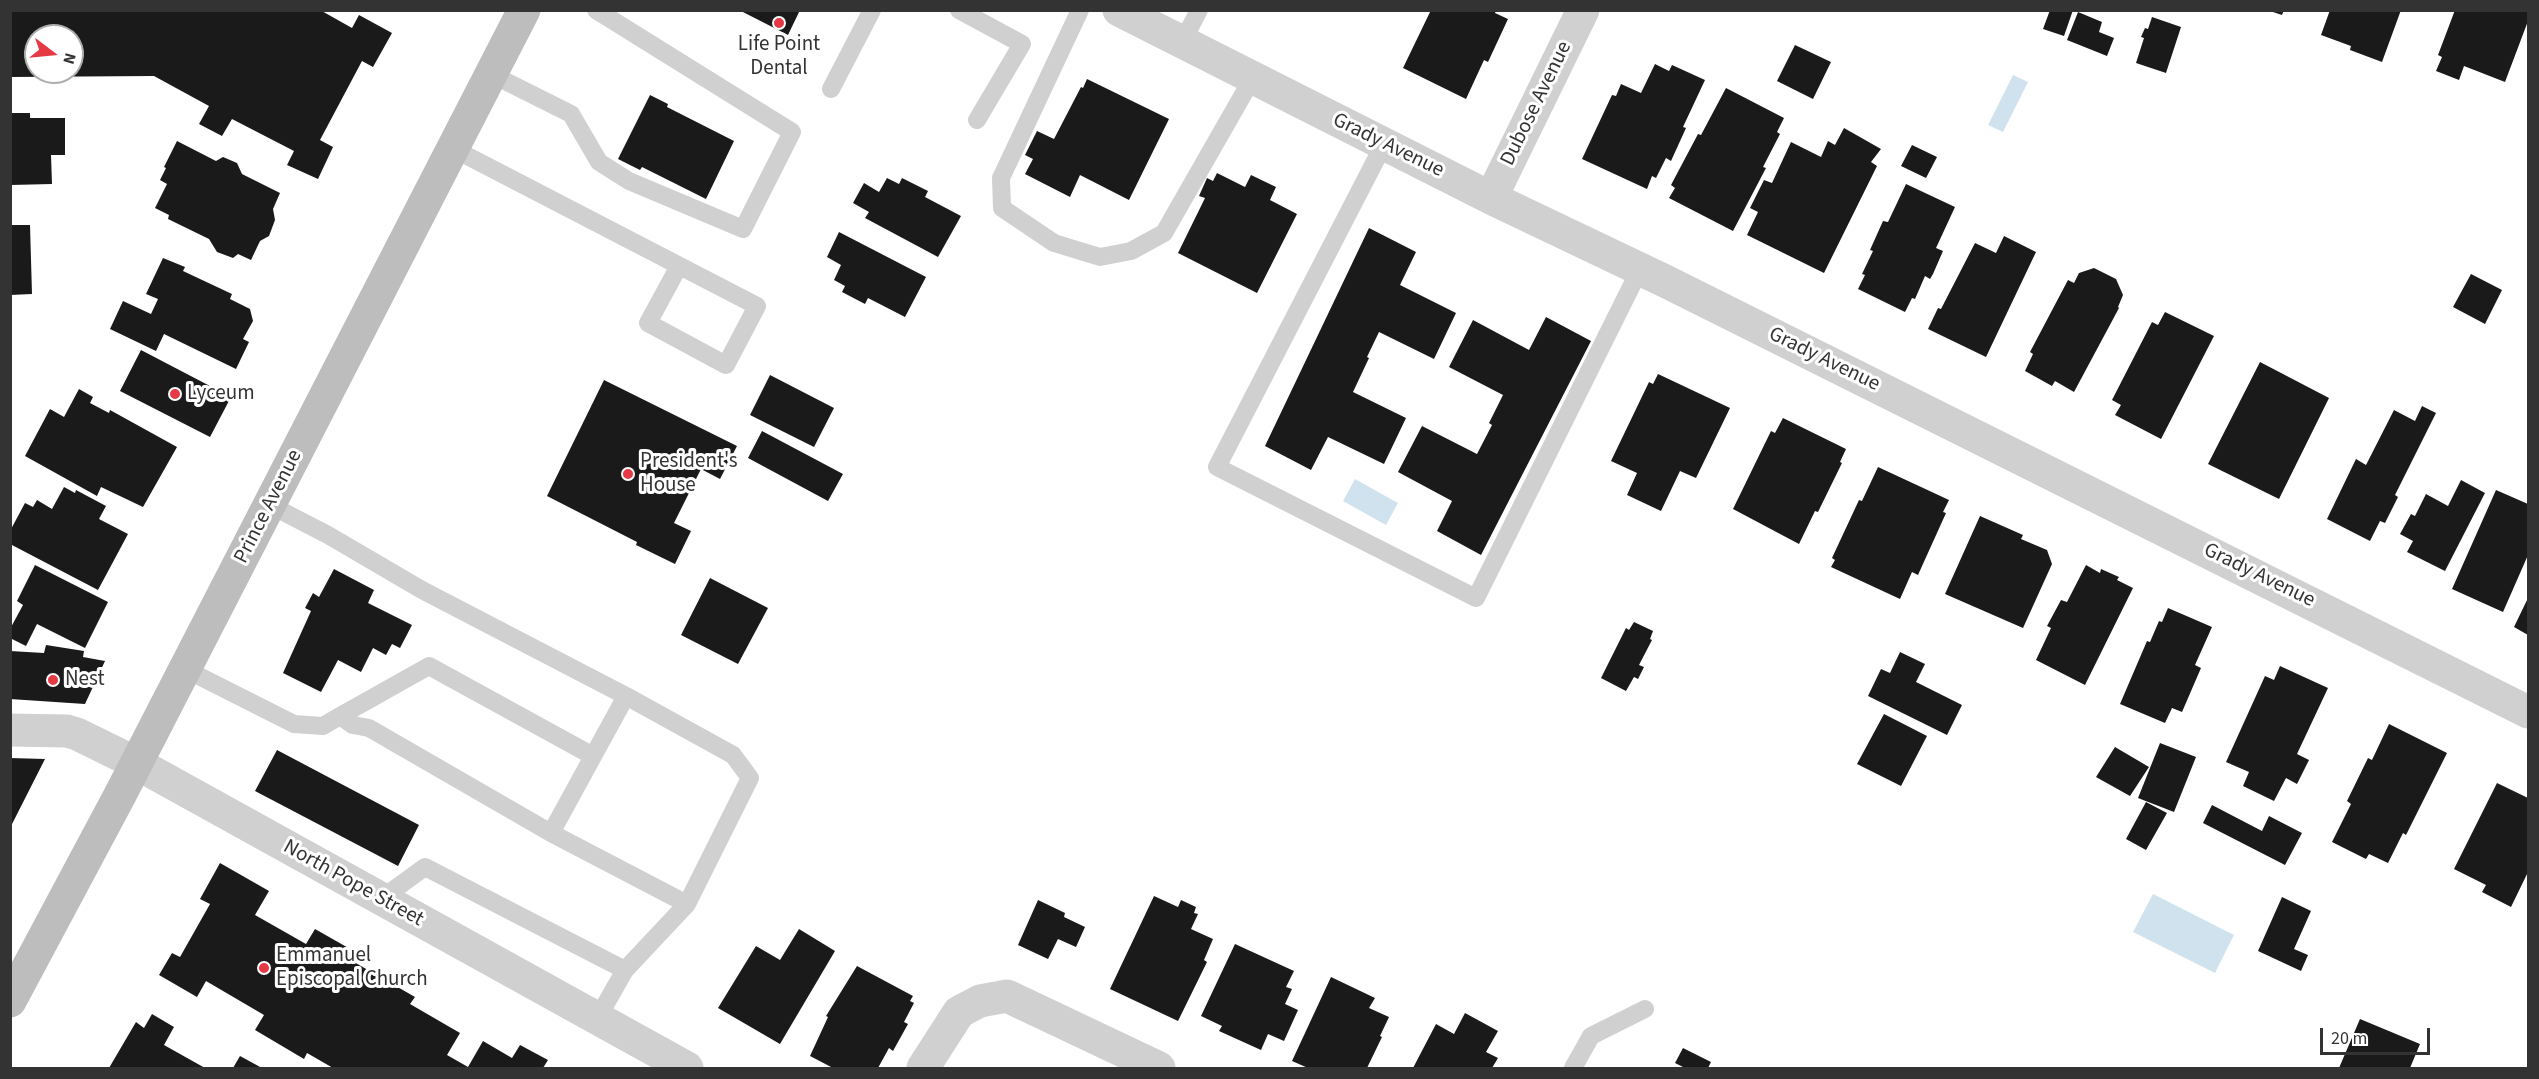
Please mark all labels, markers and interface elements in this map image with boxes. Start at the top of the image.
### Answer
marker: Life Point Dental [772,16,786,30]
north arrow [24,24,84,84]
place label: Life Point Dental [738,32,820,82]
street label: Dubose Avenue [1496,38,1578,170]
text: N [57,50,81,67]
street label: Grady Avenue [1328,108,1448,184]
street label: Grady Avenue [1764,322,1884,398]
place label: Lyceum [187,381,255,407]
marker: Lyceum [168,387,182,401]
street label: Prince Avenue [230,446,308,568]
place label: President's House [640,449,738,499]
marker: President's House [621,467,635,481]
street label: Grady Avenue [2199,538,2319,614]
place label: Nest [65,667,104,693]
marker: Nest [46,673,60,687]
street label: North Pope Street [278,835,428,933]
place label: Emmanuel Episcopal Church [276,943,428,993]
marker: Emmanuel Episcopal Church [257,961,271,975]
scale bar [2323,1016,2432,1054]
text: 20 m [2331,1026,2367,1051]

